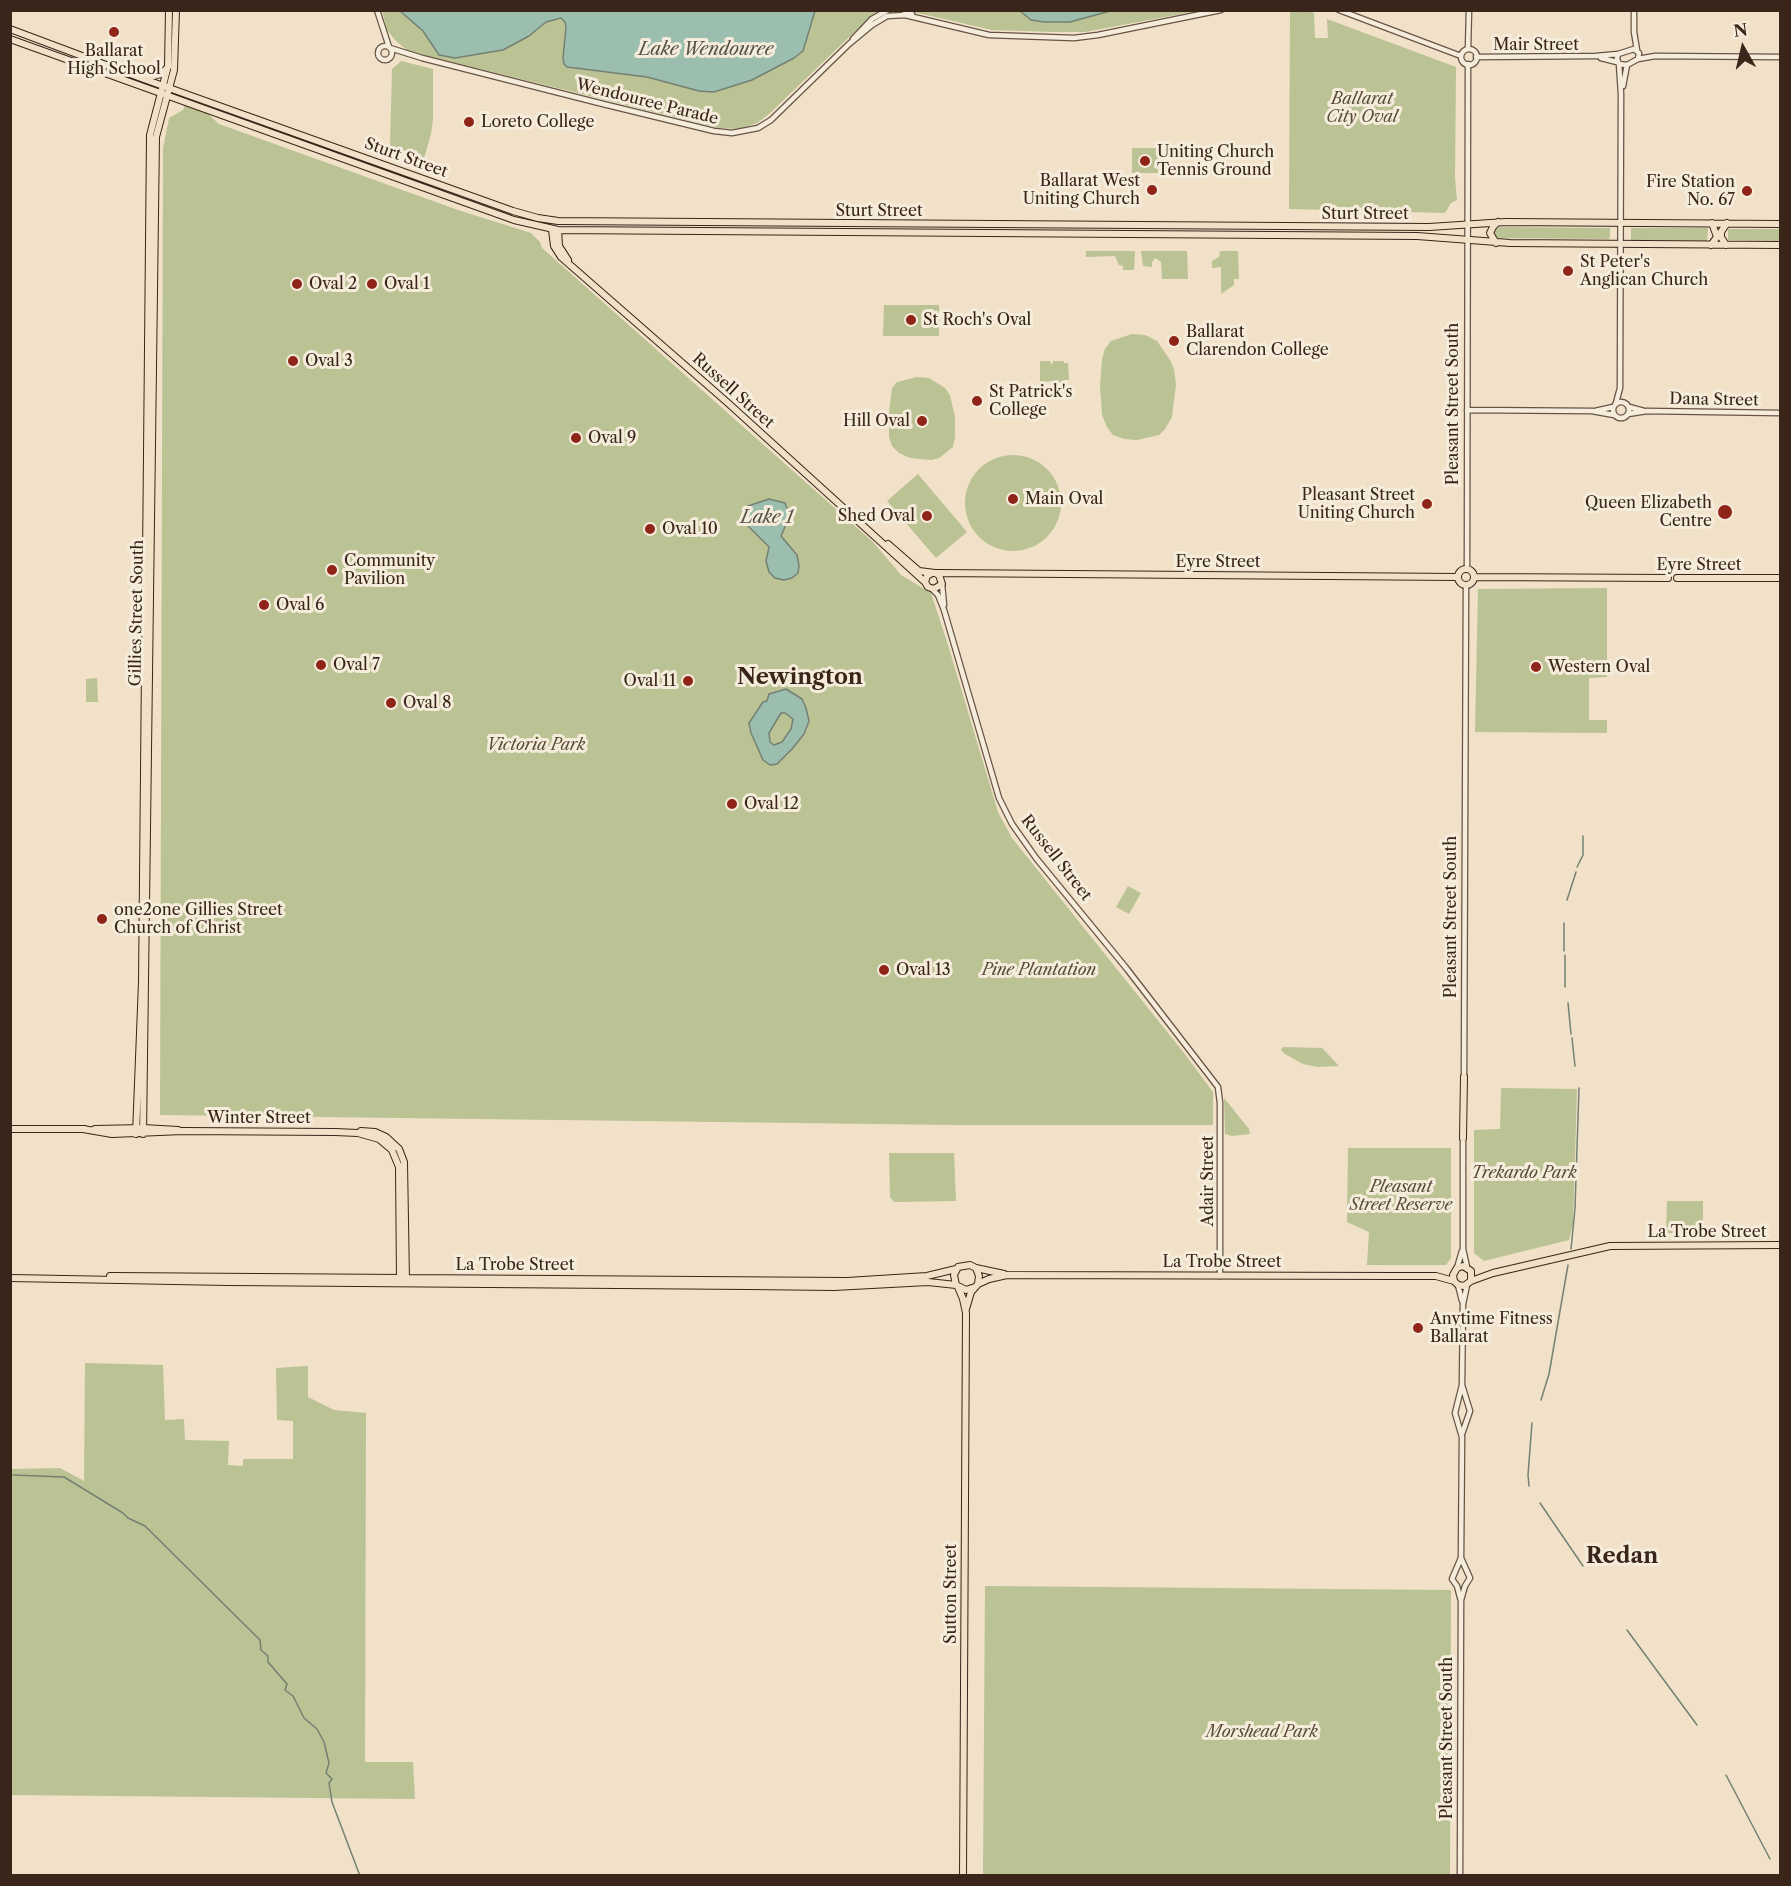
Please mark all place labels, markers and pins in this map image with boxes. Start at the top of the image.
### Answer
marker: Ballarat High School [107,25,121,39]
place label: Ballarat High School [67,41,161,79]
place label: Loreto College [481,112,594,132]
marker: Loreto College [462,115,476,129]
place label: Uniting Church Tennis Ground [1157,142,1274,180]
marker: Uniting Church Tennis Ground [1138,154,1152,168]
place label: Ballarat West Uniting Church [1023,171,1140,209]
place label: Fire Station No. 67 [1646,172,1735,210]
marker: Ballarat West Uniting Church [1145,183,1159,197]
marker: Fire Station No. 67 [1740,184,1754,198]
place label: St Peter's Anglican Church [1580,252,1708,290]
marker: St Peter's Anglican Church [1561,264,1575,278]
place label: Oval 2 [309,274,357,294]
place label: Oval 1 [384,274,430,294]
marker: Oval 2 [290,277,304,291]
marker: Oval 1 [365,277,379,291]
place label: St Roch's Oval [923,310,1031,330]
marker: St Roch's Oval [904,313,918,327]
place label: Ballarat Clarendon College [1186,322,1329,360]
marker: Ballarat Clarendon College [1167,334,1181,348]
place label: Oval 3 [305,351,353,371]
marker: Oval 3 [286,354,300,368]
place label: St Patrick's College [989,382,1072,420]
marker: St Patrick's College [970,394,984,408]
place label: Hill Oval [843,411,910,431]
marker: Hill Oval [915,414,929,428]
place label: Oval 9 [588,428,636,448]
marker: Oval 9 [569,431,583,445]
place label: Pleasant Street Uniting Church [1298,485,1415,523]
place label: Main Oval [1025,489,1103,509]
marker: Main Oval [1006,492,1020,506]
place label: Queen Elizabeth Centre [1585,493,1712,531]
marker: Pleasant Street Uniting Church [1420,497,1434,511]
marker: Queen Elizabeth Centre [1716,503,1734,521]
place label: Shed Oval [838,506,915,526]
marker: Shed Oval [920,509,934,523]
place label: Oval 10 [662,519,718,539]
marker: Oval 10 [643,522,657,536]
place label: Community Pavilion [344,551,435,589]
marker: Community Pavilion [325,563,339,577]
place label: Oval 6 [276,595,324,615]
marker: Oval 6 [257,598,271,612]
place label: Oval 7 [333,655,380,675]
place label: Western Oval [1548,657,1650,677]
marker: Oval 7 [314,658,328,672]
marker: Western Oval [1529,660,1543,674]
place label: Oval 11 [624,671,676,691]
marker: Oval 11 [681,674,695,688]
place label: Oval 8 [403,693,451,713]
marker: Oval 8 [384,696,398,710]
place label: Oval 12 [744,794,799,814]
marker: Oval 12 [725,797,739,811]
place label: one2one Gillies Street Church of Christ [114,900,283,938]
marker: one2one Gillies Street Church of Christ [95,912,109,926]
place label: Oval 13 [896,960,951,980]
marker: Oval 13 [877,963,891,977]
place label: Anytime Fitness Ballarat [1430,1309,1553,1347]
marker: Anytime Fitness Ballarat [1411,1321,1425,1335]

